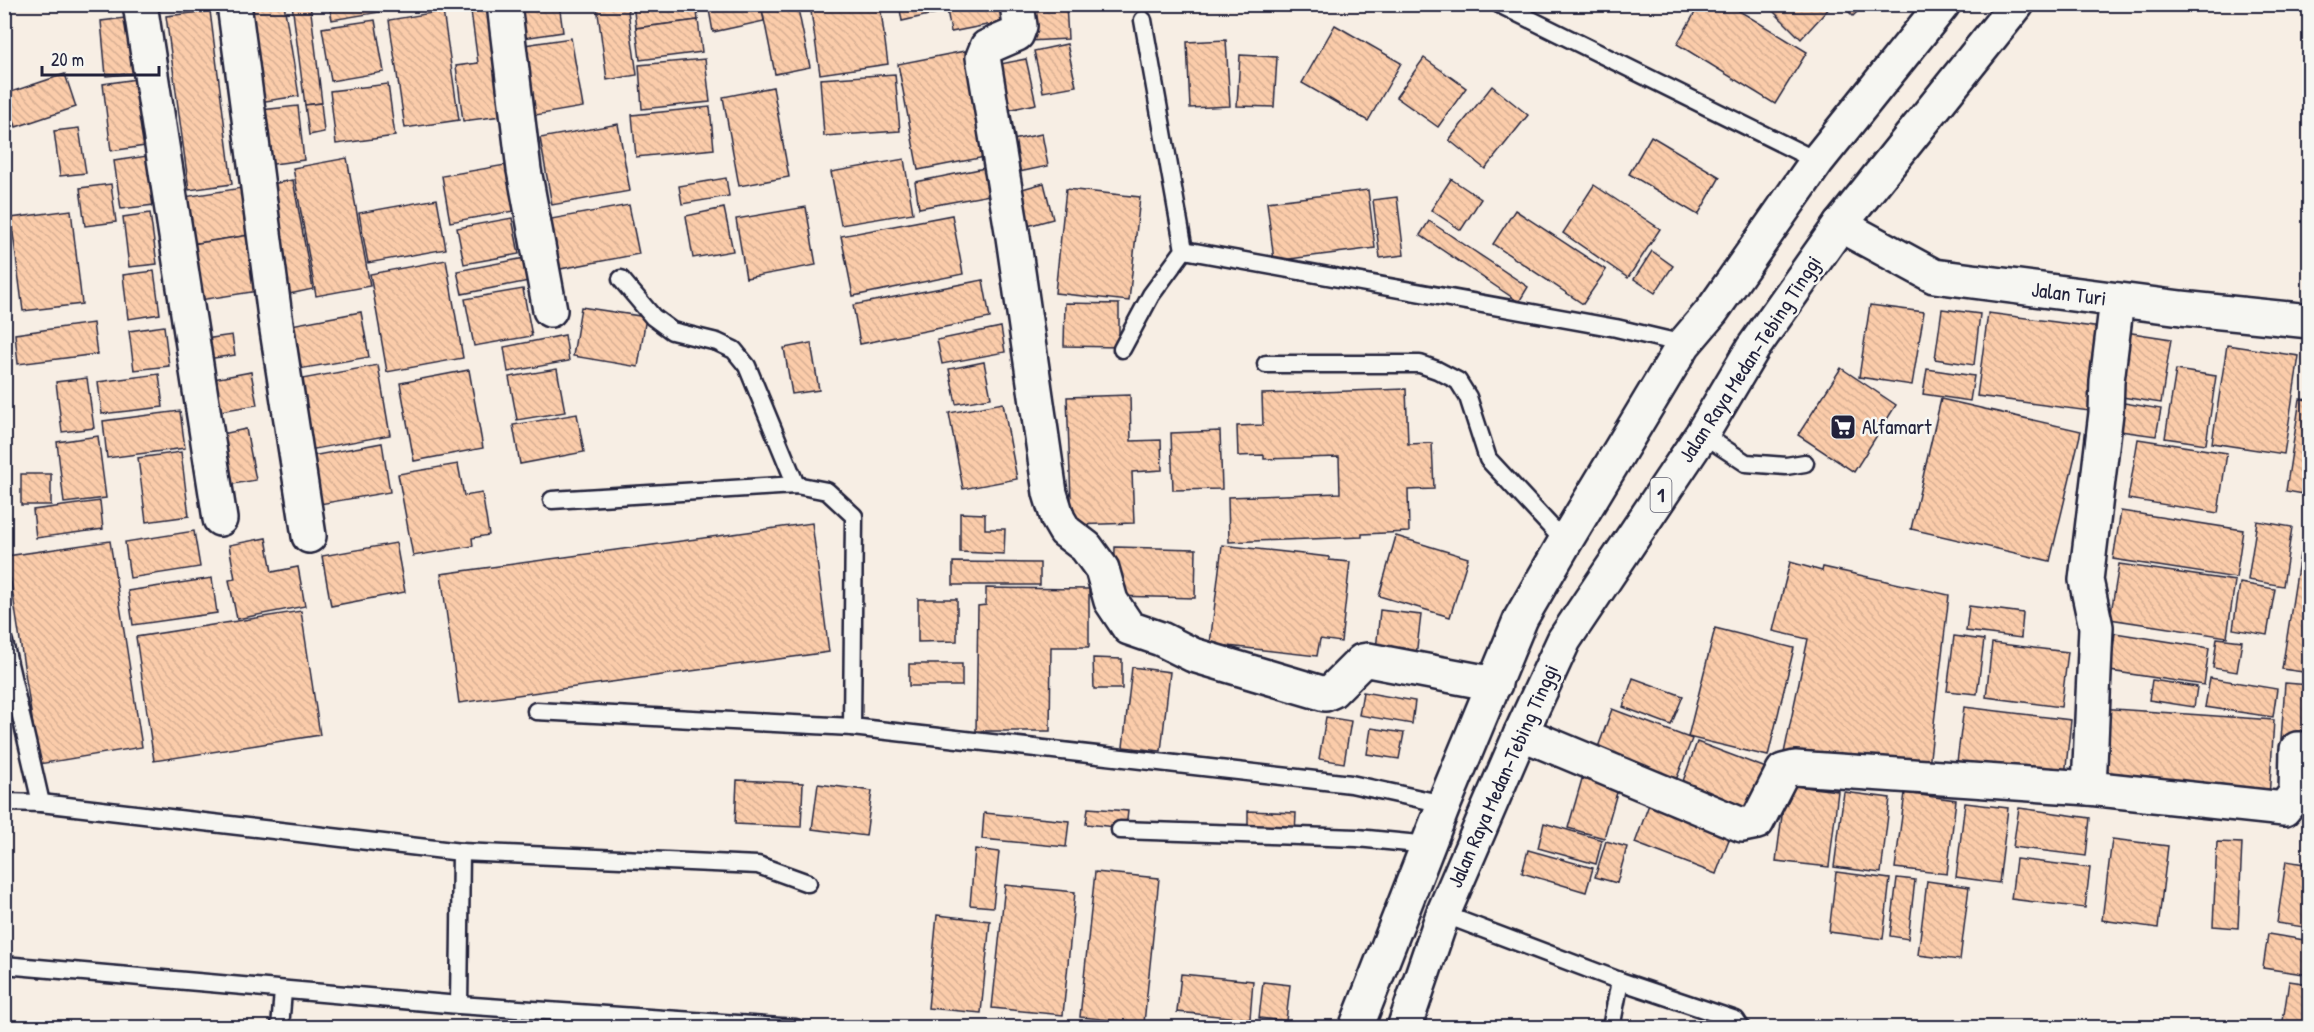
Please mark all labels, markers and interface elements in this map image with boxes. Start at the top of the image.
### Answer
scale bar [42,39,159,77]
text: 20 m [51,47,84,72]
street label: Jalan Raya Medan-Tebing Tinggi [1672,249,1828,468]
street label: Jalan Turi [2030,275,2108,312]
supermarket icon: Alfamart [1828,412,1858,442]
place label: Alfamart [1862,412,1932,441]
road number: 1 [1650,478,1672,512]
street label: Jalan Raya Medan-Tebing Tinggi [1440,659,1565,892]

